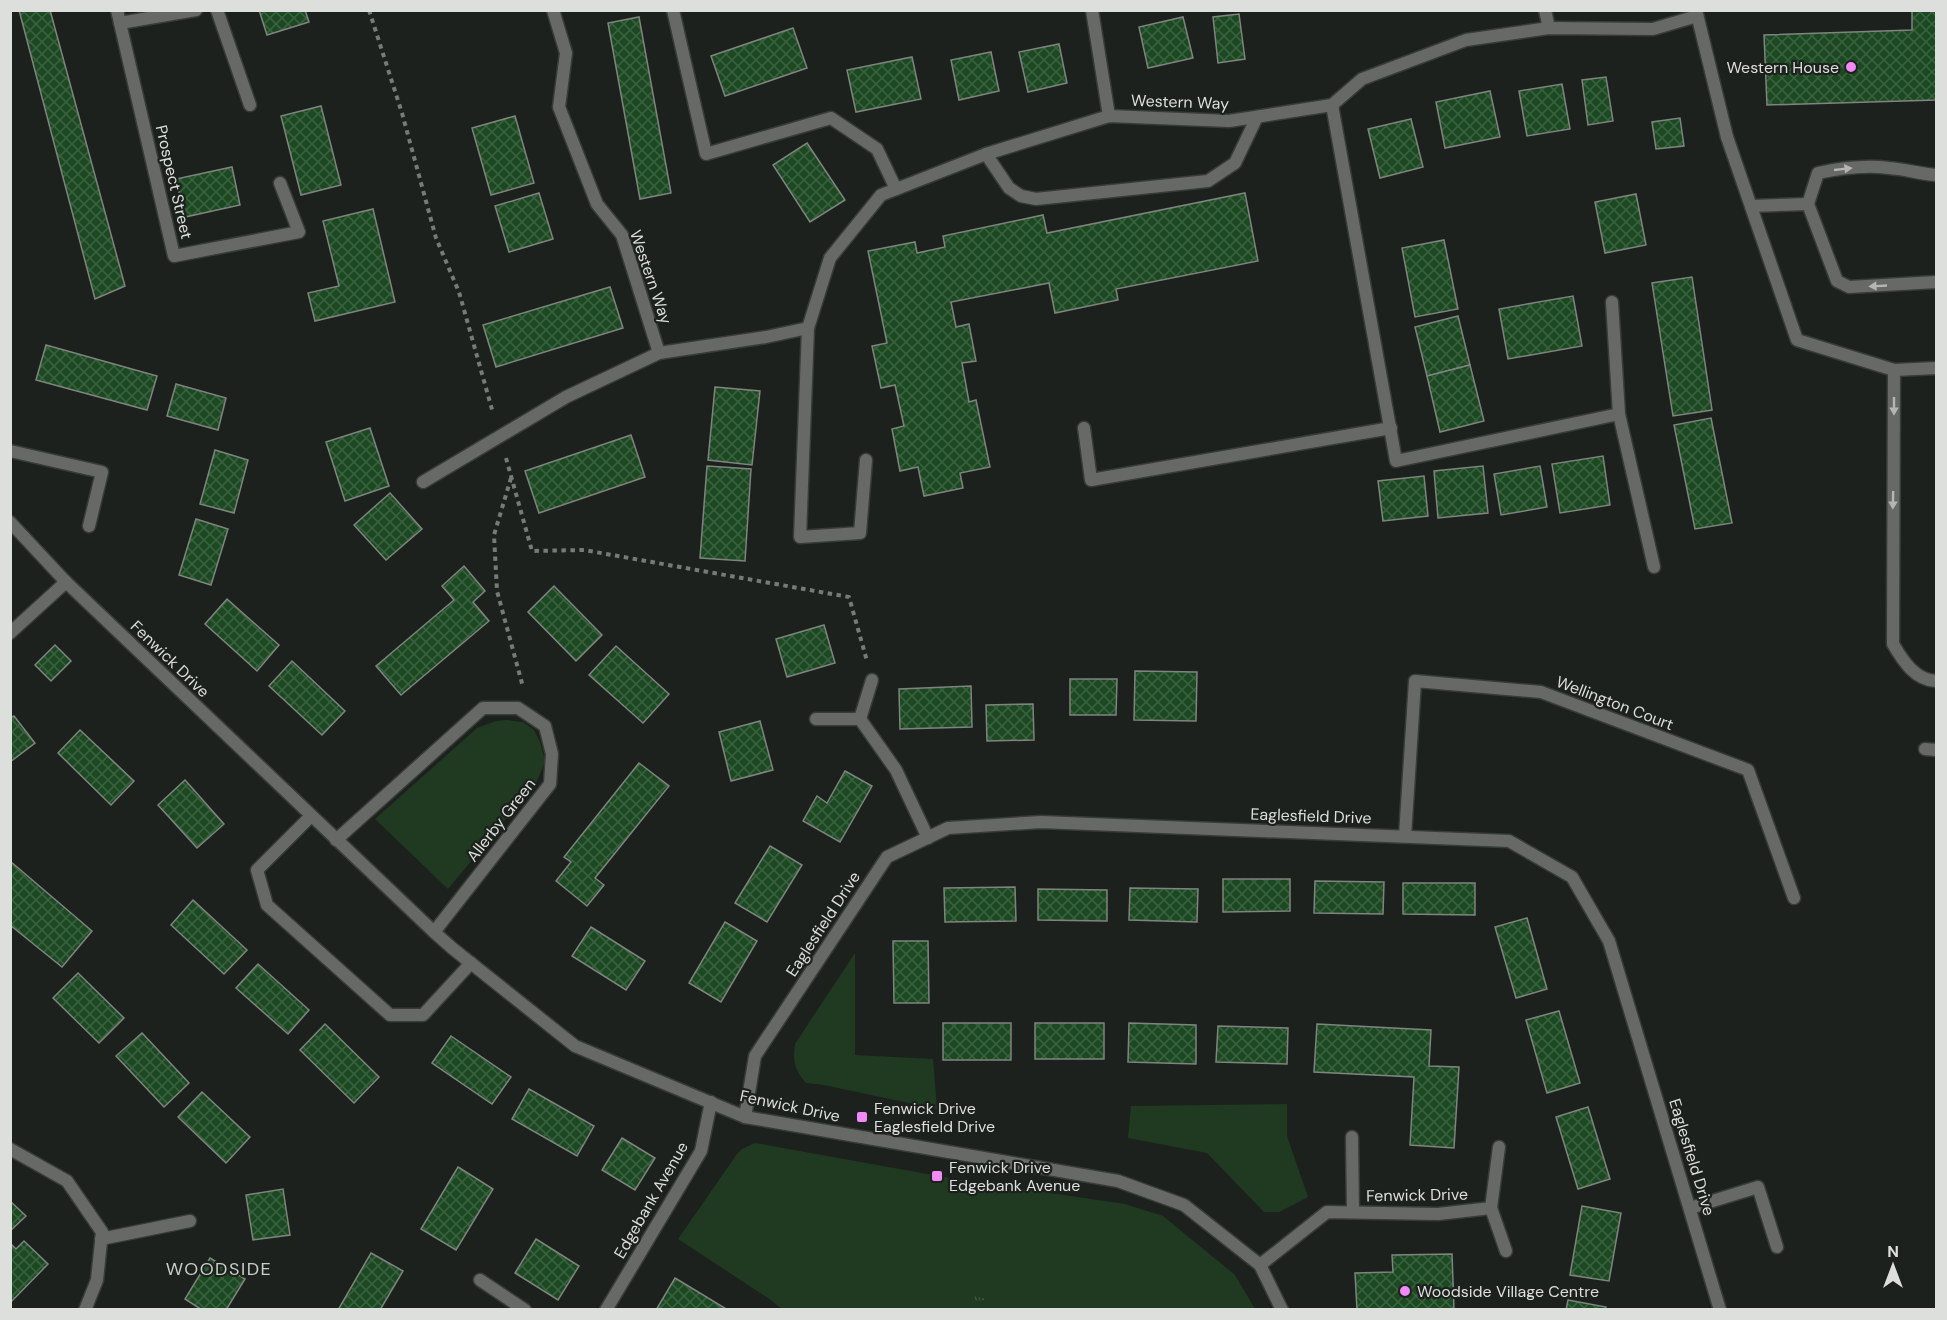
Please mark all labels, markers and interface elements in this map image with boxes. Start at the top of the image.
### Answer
place label: Western House [1726,57,1839,78]
marker: Western House [1844,60,1858,74]
street label: Western Way [1131,90,1229,114]
street label: Prospect Street [151,123,197,241]
one-way arrow [1833,164,1852,174]
street label: Western Way [625,227,677,327]
one-way arrow [1869,281,1888,290]
one-way arrow [1889,396,1899,415]
one-way arrow [1888,490,1897,509]
street label: Fenwick Drive [126,616,214,702]
street label: Wellington Court [1553,671,1677,735]
street label: Allerby Green [462,774,540,866]
street label: Eaglesfield Drive [1250,803,1372,829]
street label: Eaglesfield Drive [781,867,865,981]
street label: Fenwick Drive [738,1085,842,1127]
street label: Eaglesfield Drive [1664,1096,1720,1218]
place label: Fenwick Drive Eaglesfield Drive [874,1098,995,1137]
marker: Fenwick Drive Eaglesfield Drive [855,1110,869,1124]
street label: Edgebank Avenue [609,1138,693,1262]
place label: Fenwick Drive Edgebank Avenue [949,1157,1080,1196]
marker: Fenwick Drive Edgebank Avenue [930,1169,944,1183]
street label: Fenwick Drive [1366,1184,1468,1206]
north arrow [1863,1236,1923,1296]
text: N [1887,1241,1899,1262]
district label: WOODSIDE [166,1257,272,1281]
place label: Woodside Village Centre [1417,1281,1599,1302]
marker: Woodside Village Centre [1398,1284,1412,1298]

